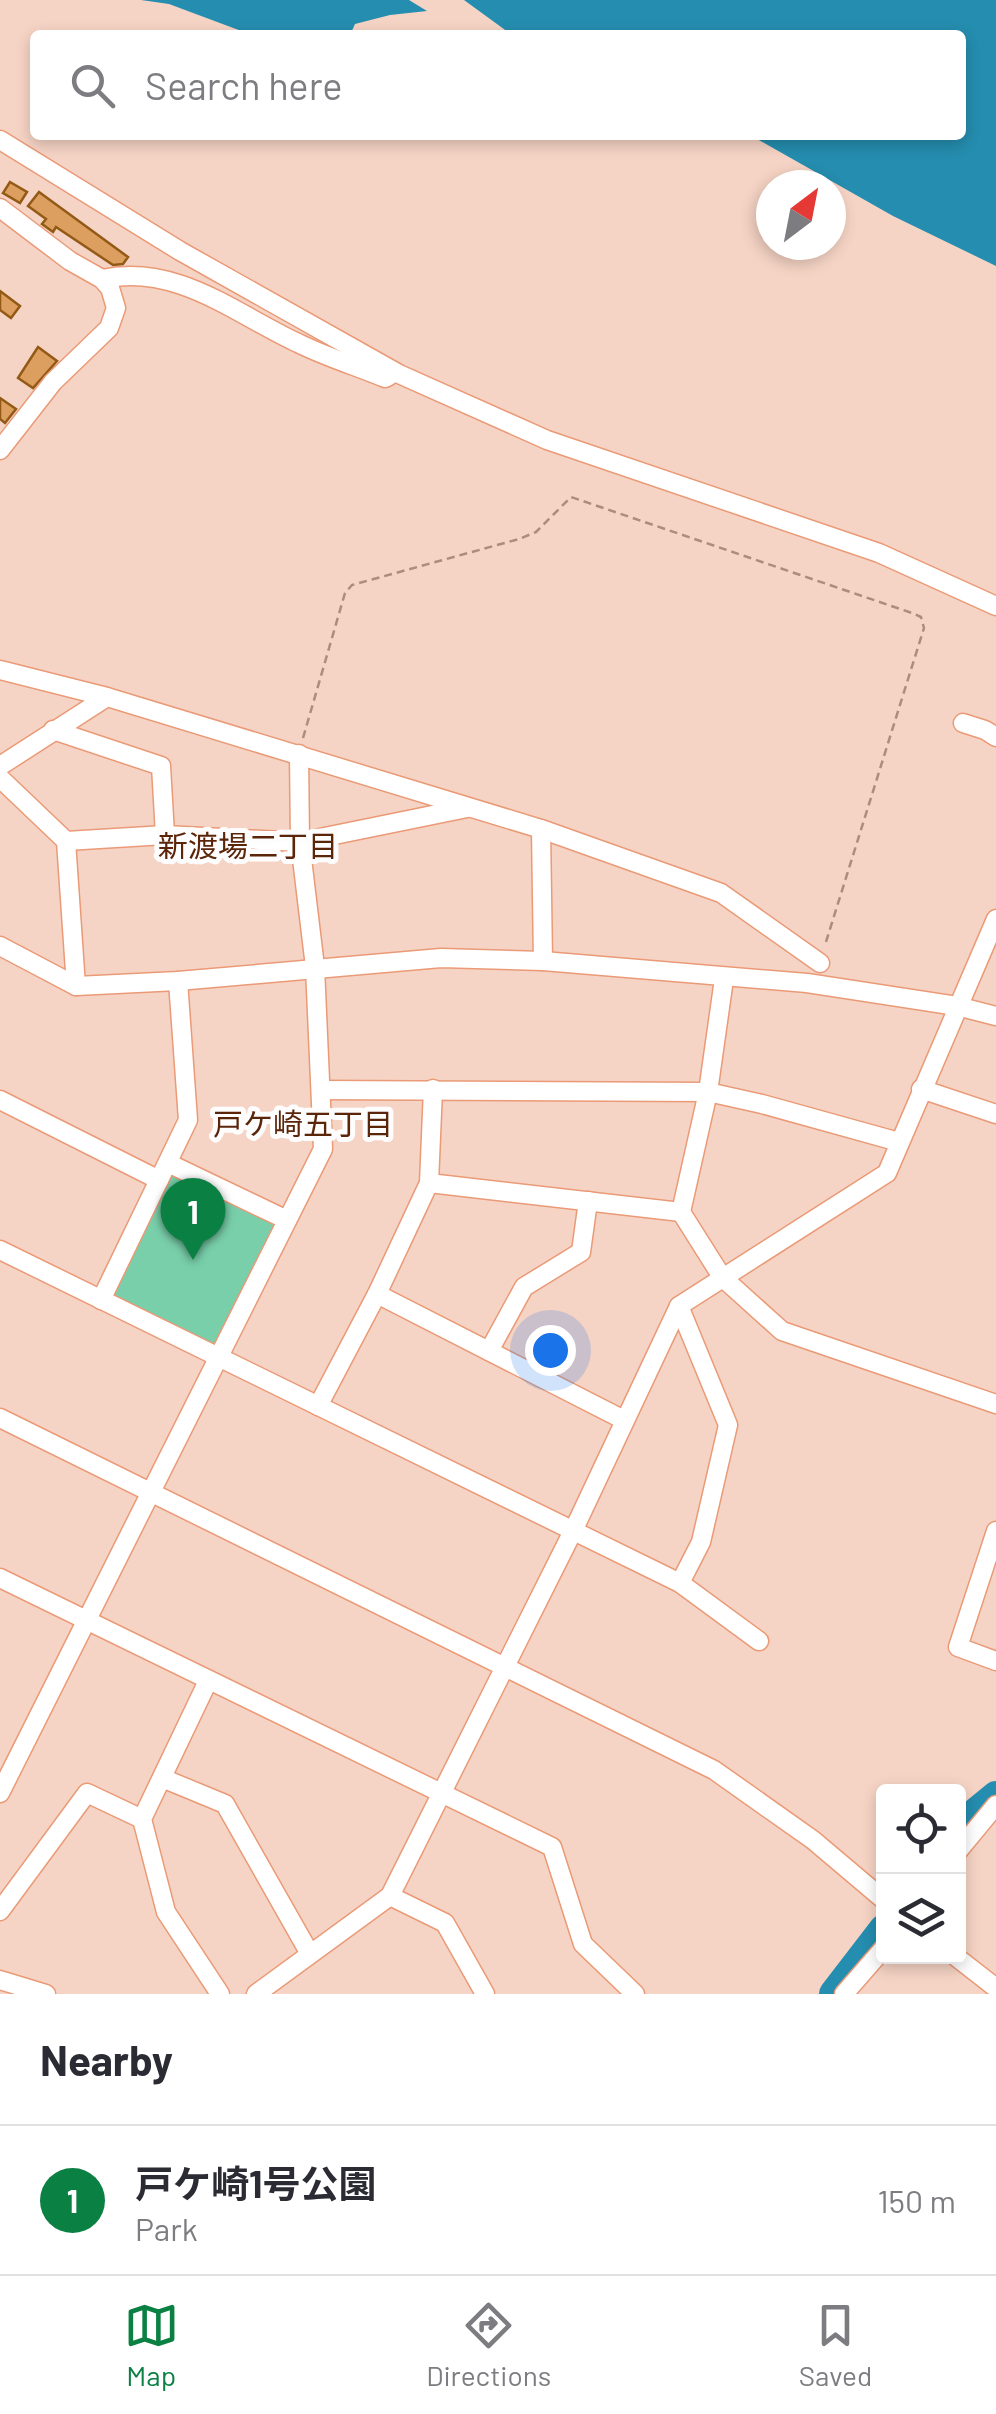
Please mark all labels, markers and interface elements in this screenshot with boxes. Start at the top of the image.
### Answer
search box [30,30,966,140]
icon: search [65,58,120,113]
text: Search here [145,62,343,108]
north arrow [756,170,846,260]
district label: 新渡場二丁目 [158,827,338,863]
district label: 戸ケ崎五丁目 [213,1105,393,1141]
pin: 1 [160,1178,226,1260]
your location [525,1325,576,1376]
map controls [876,1784,966,1964]
button: locate [876,1784,966,1874]
button: layers [876,1874,966,1964]
text: Nearby [40,2034,173,2084]
text: 戸ケ崎1号公園 [135,2160,376,2206]
text: 1 [67,2181,78,2219]
text: 150 m [877,2181,956,2219]
text: Park [135,2209,198,2247]
tab: Map [124,2298,179,2392]
tab: Directions [426,2298,551,2392]
tab: Saved [799,2298,872,2392]

